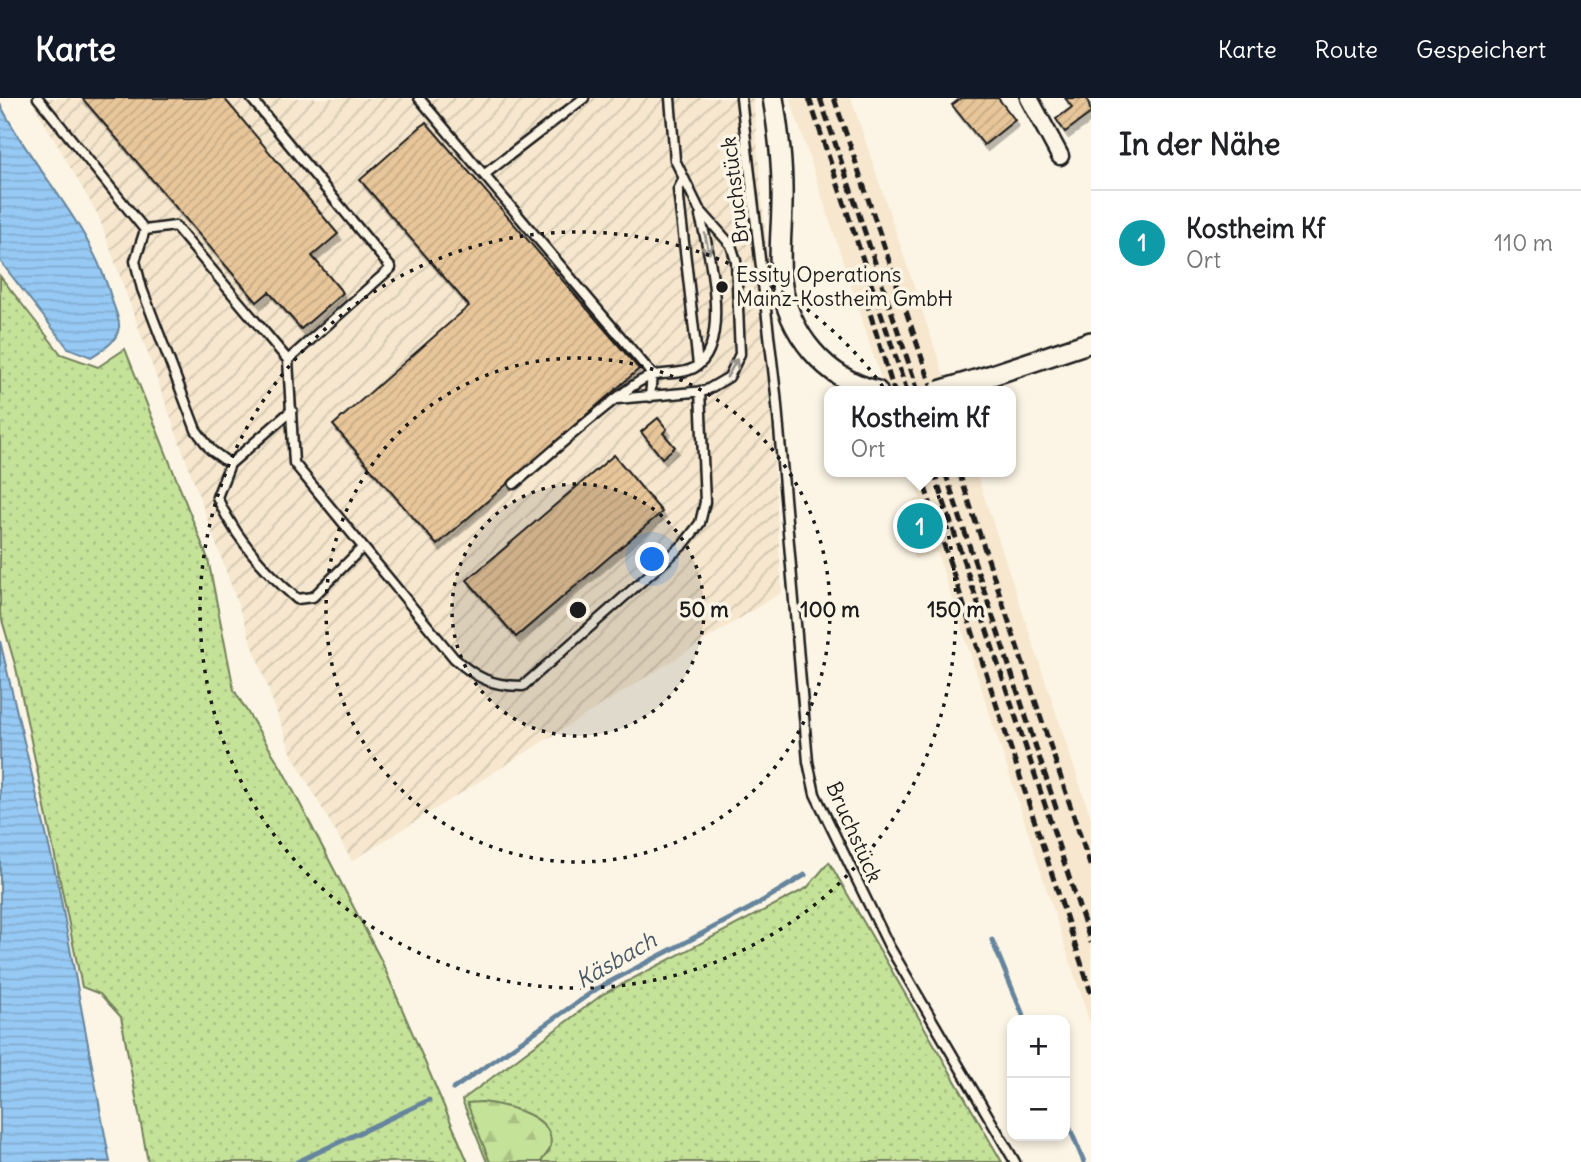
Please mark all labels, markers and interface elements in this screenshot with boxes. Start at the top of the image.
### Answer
text: Karte [35,28,116,70]
text: Karte [1218,34,1277,64]
text: Route [1315,34,1378,64]
text: Gespeichert [1416,34,1546,64]
text: In der Nähe [1119,125,1281,163]
street label: Bruchstück [715,135,754,245]
text: Kostheim Kf [1186,212,1325,245]
text: 1 [1137,228,1147,257]
text: 110 m [1494,228,1553,257]
one-way arrow [700,232,714,255]
text: Ort [1186,245,1221,274]
place label: Essity Operations Mainz-Kostheim GmbH [736,261,953,312]
marker: Essity Operations Mainz-Kostheim GmbH [714,279,730,295]
one-way arrow [726,358,740,379]
popup [824,386,1016,477]
text: Kostheim Kf [850,401,990,434]
text: Ort [850,434,885,463]
pin: 1 [897,500,943,552]
your location [635,542,669,576]
text: 50 m [679,596,729,623]
text: 100 m [800,596,860,623]
text: 150 m [927,596,985,623]
centre of rings [566,598,590,622]
street label: Bruchstück [820,777,889,886]
water label: Käsbach [570,925,662,994]
map controls [1007,1015,1070,1141]
button: + [1007,1015,1070,1078]
button: − [1007,1078,1070,1141]

